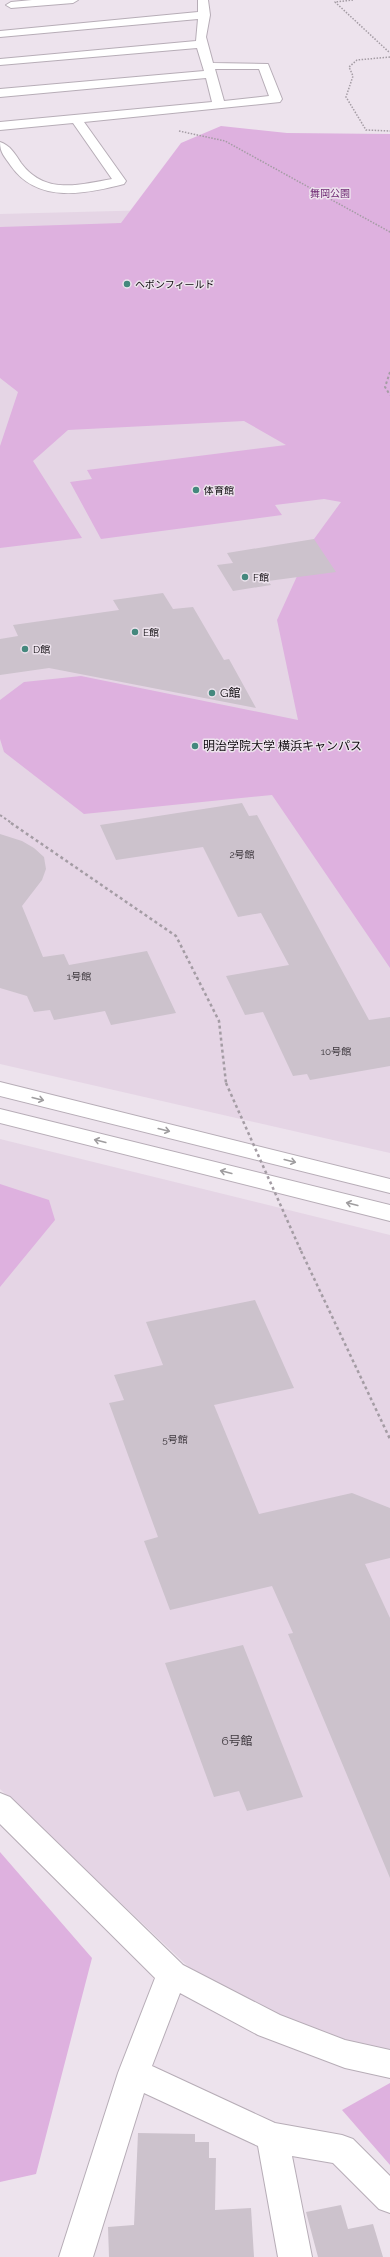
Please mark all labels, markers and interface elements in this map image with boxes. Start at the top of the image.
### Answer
park label: 舞岡公園 [310,188,350,199]
marker: ヘボンフィールド [122,279,132,289]
place label: ヘボンフィールド [135,279,215,290]
marker: 体育館 [191,485,201,495]
place label: 体育館 [204,485,234,496]
marker: F館 [240,572,250,582]
place label: F館 [253,572,269,583]
marker: E館 [130,627,140,637]
place label: E館 [143,627,159,638]
marker: D館 [20,644,30,654]
place label: D館 [33,644,50,655]
place label: G館 [220,686,241,700]
marker: G館 [207,688,217,698]
place label: 明治学院大学 横浜キャンパス [203,739,362,753]
marker: 明治学院大学 横浜キャンパス [190,741,200,751]
house number: 2号館 [229,849,255,860]
house number: 1号館 [67,971,91,982]
house number: 10号館 [321,1046,351,1057]
one-way arrow [31,1095,44,1103]
one-way arrow [157,1127,170,1134]
one-way arrow [94,1137,107,1144]
one-way arrow [283,1158,296,1165]
one-way arrow [220,1168,233,1176]
one-way arrow [346,1199,359,1207]
house number: 5号館 [162,1434,188,1445]
house number: 6号館 [221,1734,253,1748]

